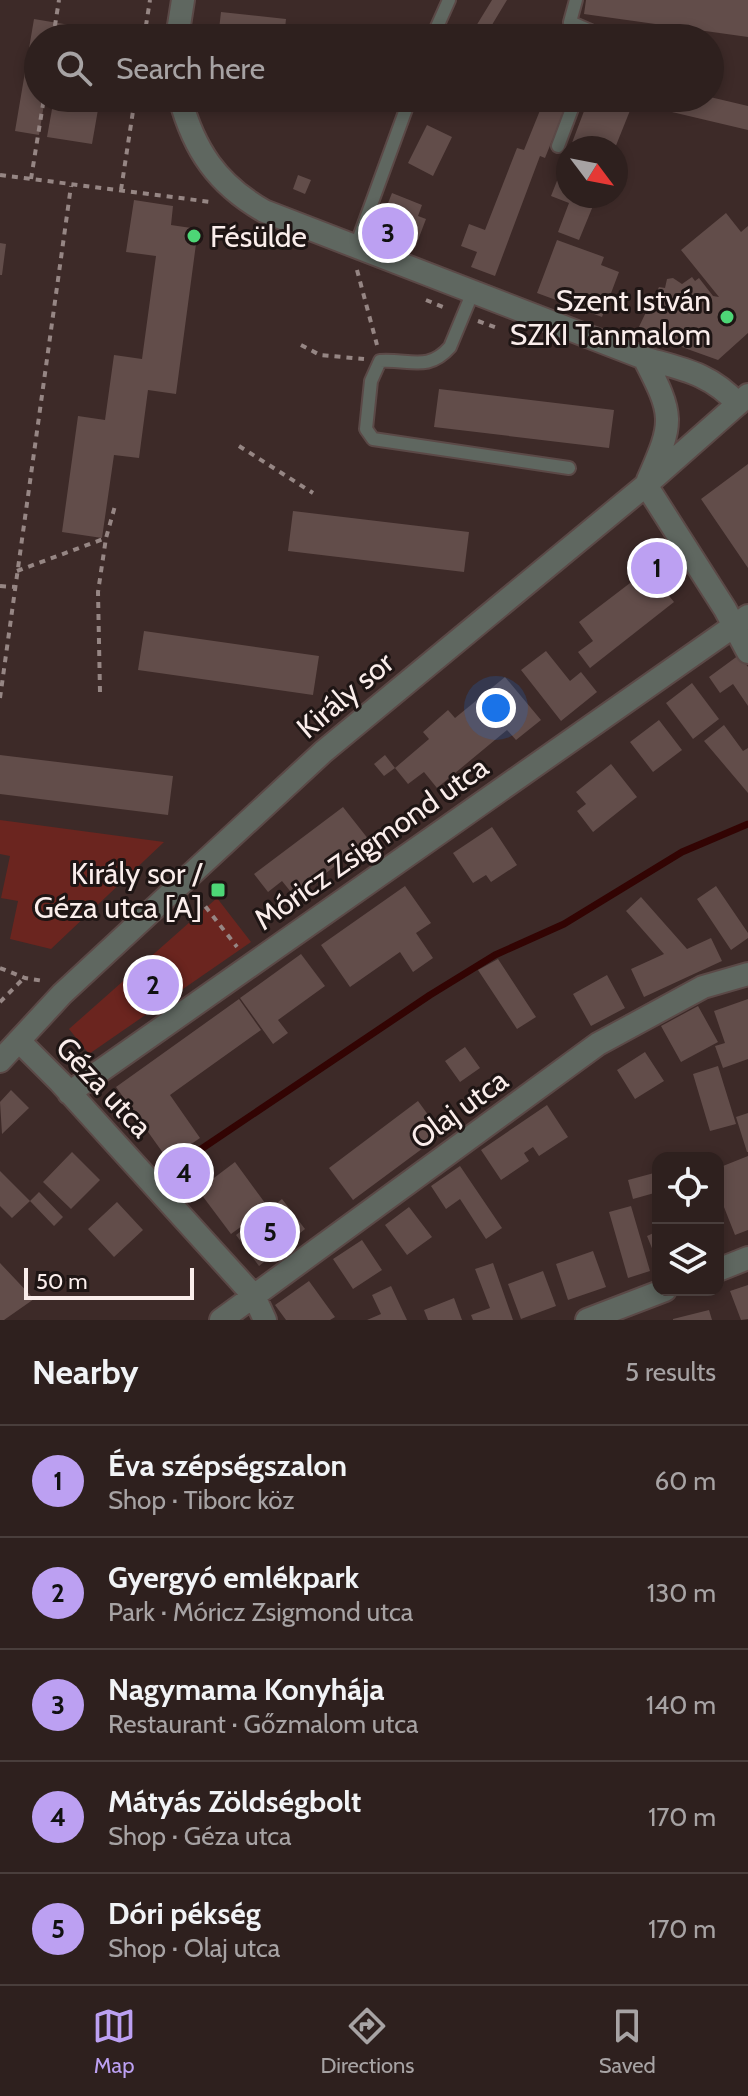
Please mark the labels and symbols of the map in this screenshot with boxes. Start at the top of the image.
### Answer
north arrow [556,136,628,208]
pin: 3 [362,203,414,263]
place label: Fésülde [210,218,307,255]
marker: Fésülde [185,227,203,245]
place label: Szent István SZKI Tanmalom [510,282,711,353]
marker: Szent István SZKI Tanmalom [718,308,736,326]
pin: 1 [631,538,683,598]
street label: Király sor [289,644,401,746]
your location [476,688,516,728]
street label: Móricz Zsigmond utca [247,748,496,938]
place label: Király sor / Géza utca [A] [34,855,203,926]
marker: Király sor / Géza utca [A] [209,881,227,899]
pin: 2 [127,955,179,1015]
street label: Géza utca [48,1029,160,1146]
street label: Olaj utca [403,1061,515,1157]
pin: 4 [158,1143,210,1203]
pin: 5 [244,1202,296,1262]
scale bar [24,1264,194,1300]

